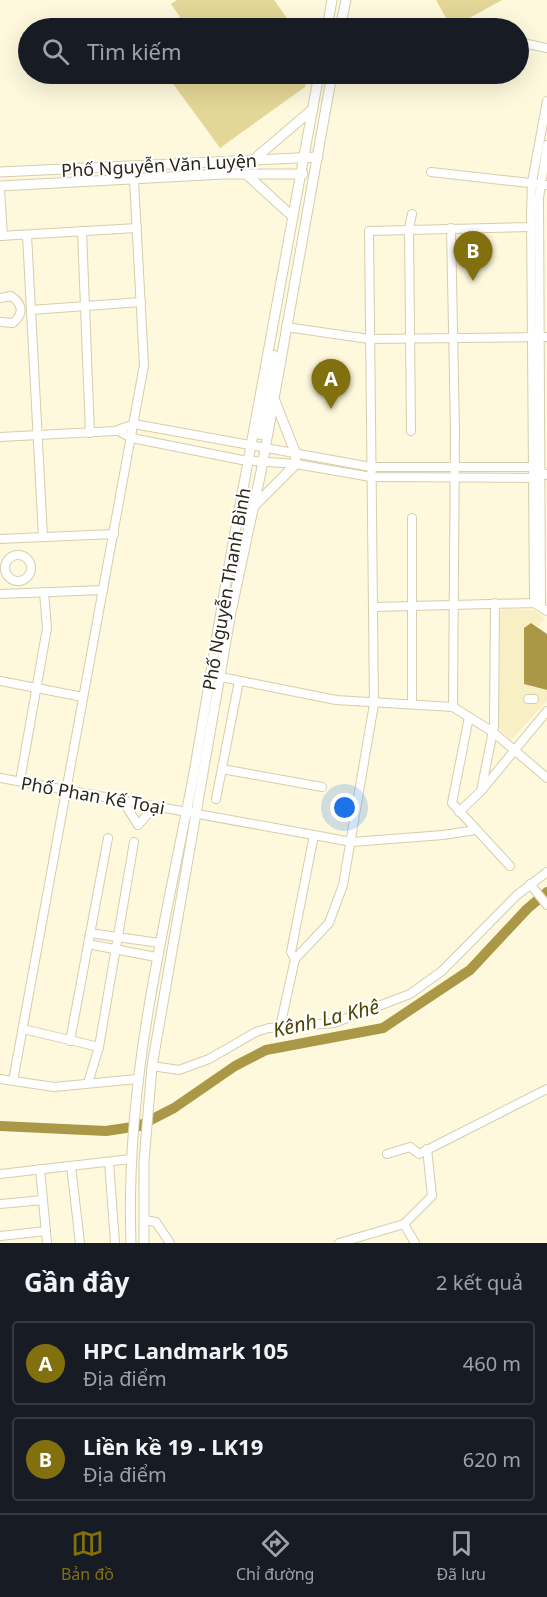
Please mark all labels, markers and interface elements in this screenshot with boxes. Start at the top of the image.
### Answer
search box [18,18,529,84]
icon: search [39,35,72,68]
text: Tìm kiếm [87,36,182,66]
street label: Phố Nguyễn Văn Luyện [61,148,257,182]
pin: B [454,232,492,281]
pin: A [312,360,350,409]
street label: Phố Nguyễn Thanh Bình [196,486,256,692]
street label: Phố Phan Kế Toại [19,771,167,819]
your location [330,793,359,822]
water label: Kênh La Khê [270,993,382,1043]
text: Gần đây [24,1264,129,1300]
text: 2 kết quả [436,1269,523,1296]
text: HPC Landmark 105 [83,1335,289,1365]
text: A [39,1350,52,1377]
text: 460 m [463,1350,521,1377]
text: Địa điểm [83,1365,167,1392]
text: Liền kề 19 - LK19 [83,1431,263,1461]
text: B [39,1446,52,1473]
text: 620 m [463,1446,521,1473]
text: Địa điểm [83,1461,167,1488]
tab: Bản đồ [61,1527,114,1585]
tab: Chỉ đường [236,1527,314,1585]
tab: Đã lưu [436,1527,486,1585]

